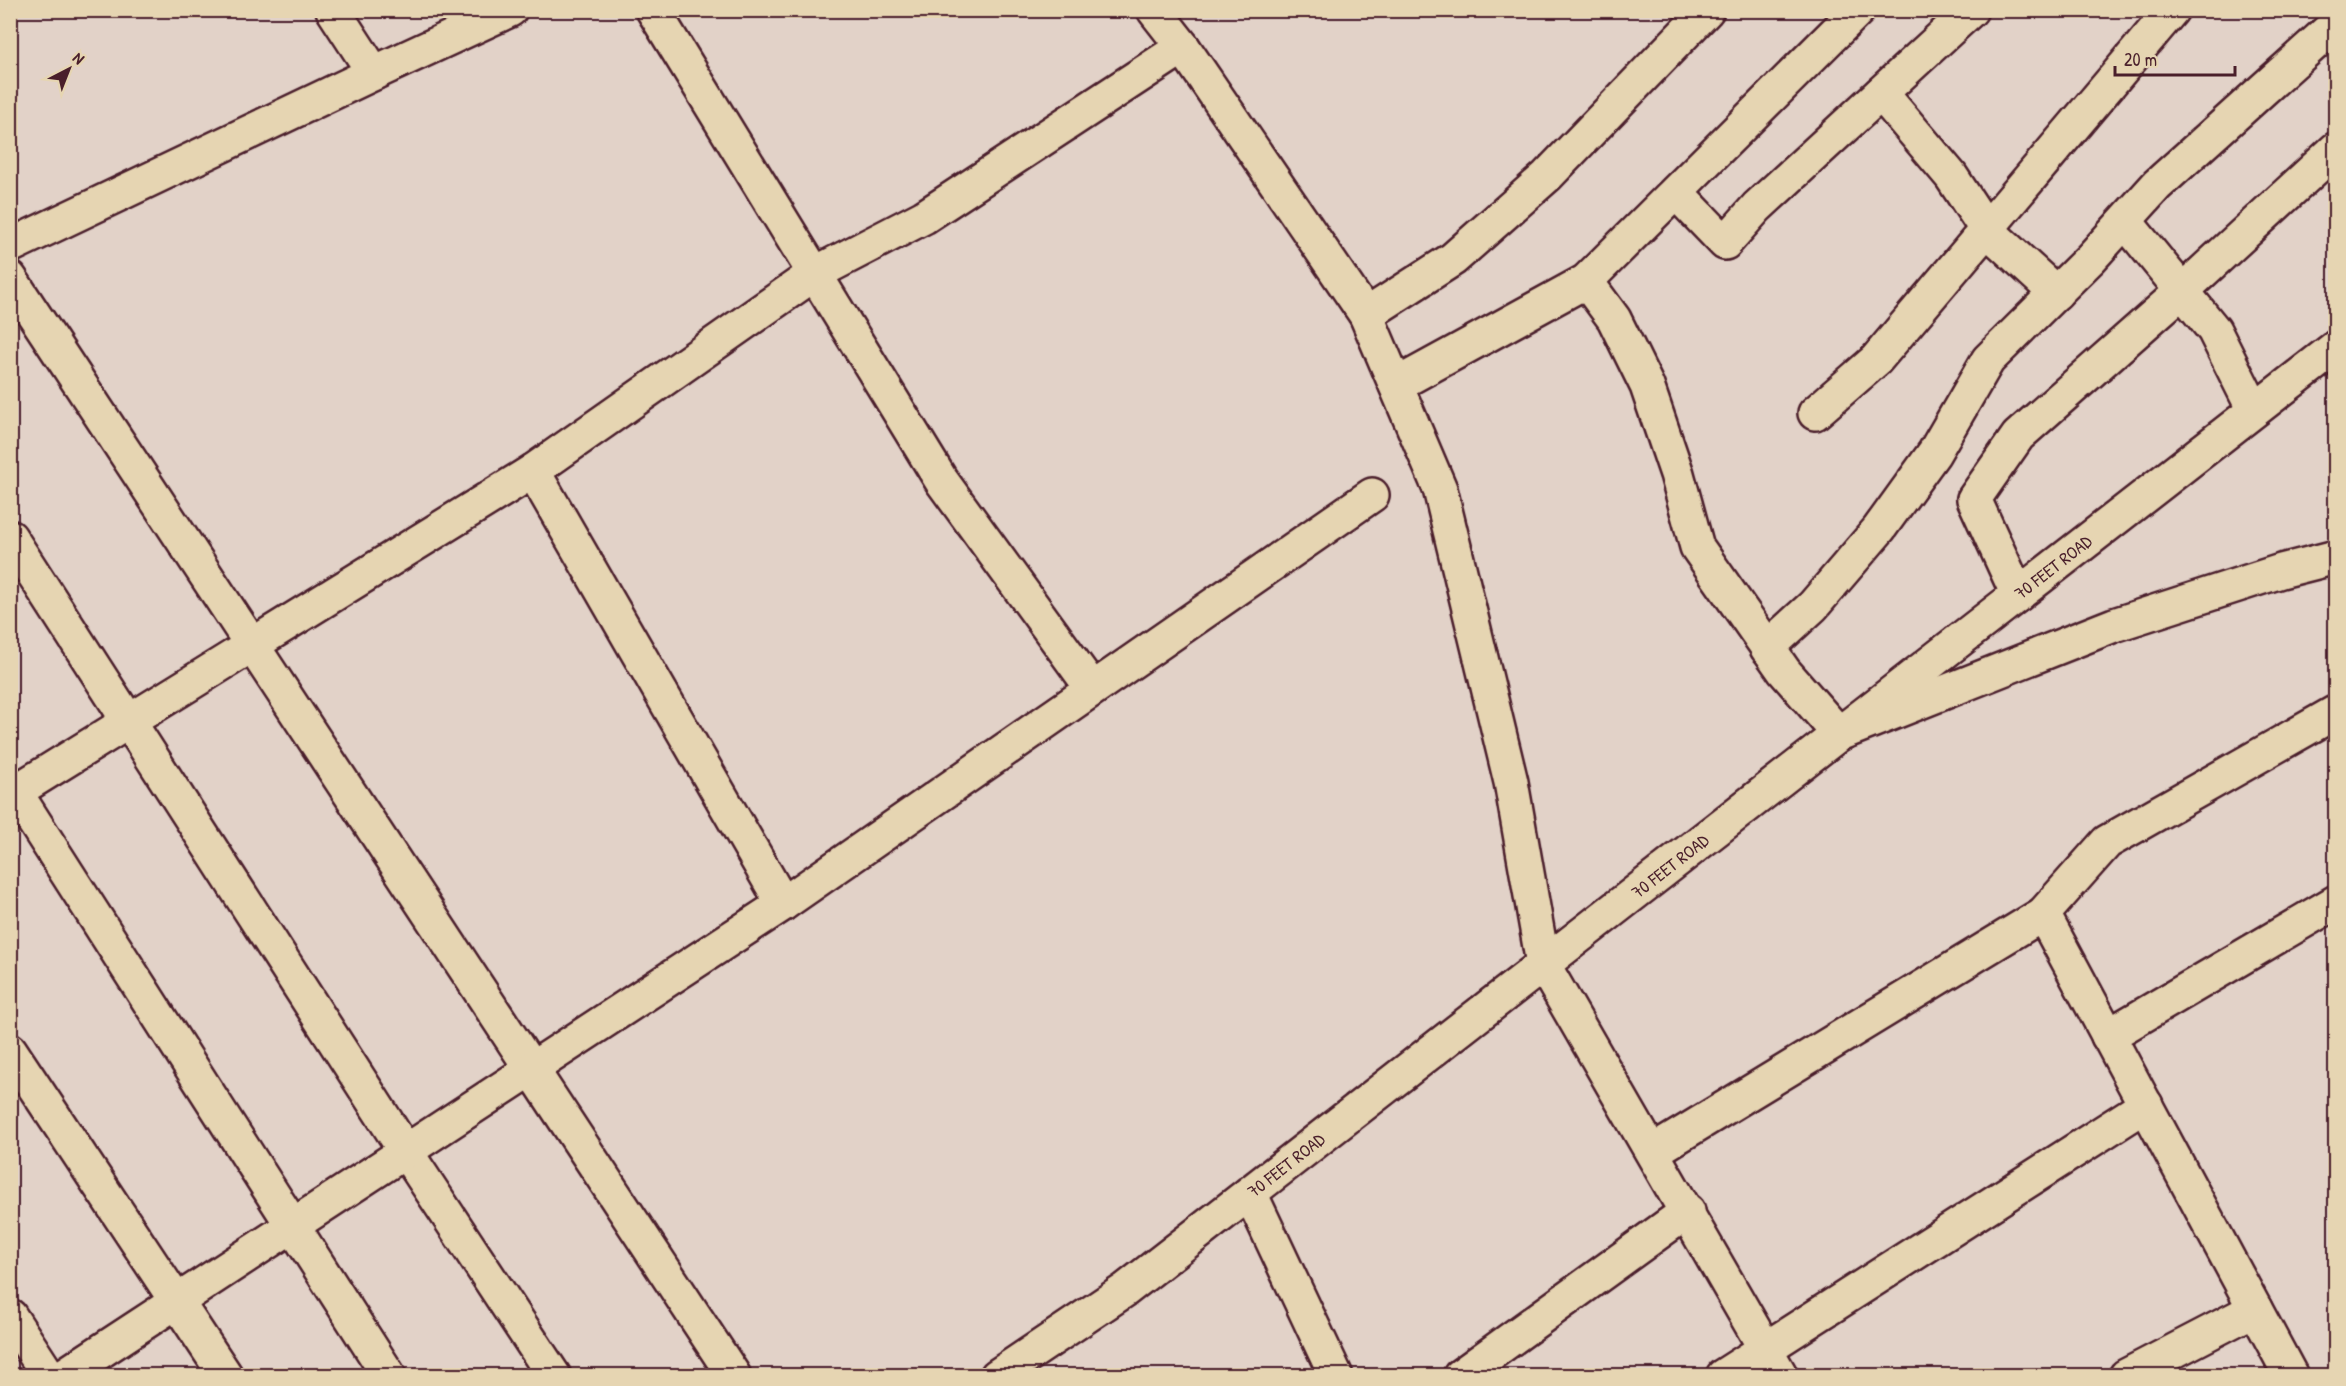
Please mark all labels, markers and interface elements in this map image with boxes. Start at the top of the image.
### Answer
north arrow [39,39,99,99]
scale bar [2115,39,2235,77]
text: N [69,47,90,69]
text: 20 m [2124,47,2157,72]
street label: 70 FEET ROAD [2009,529,2097,605]
street label: 70 FEET ROAD [1626,828,1714,904]
street label: 70 FEET ROAD [1242,1127,1330,1203]

